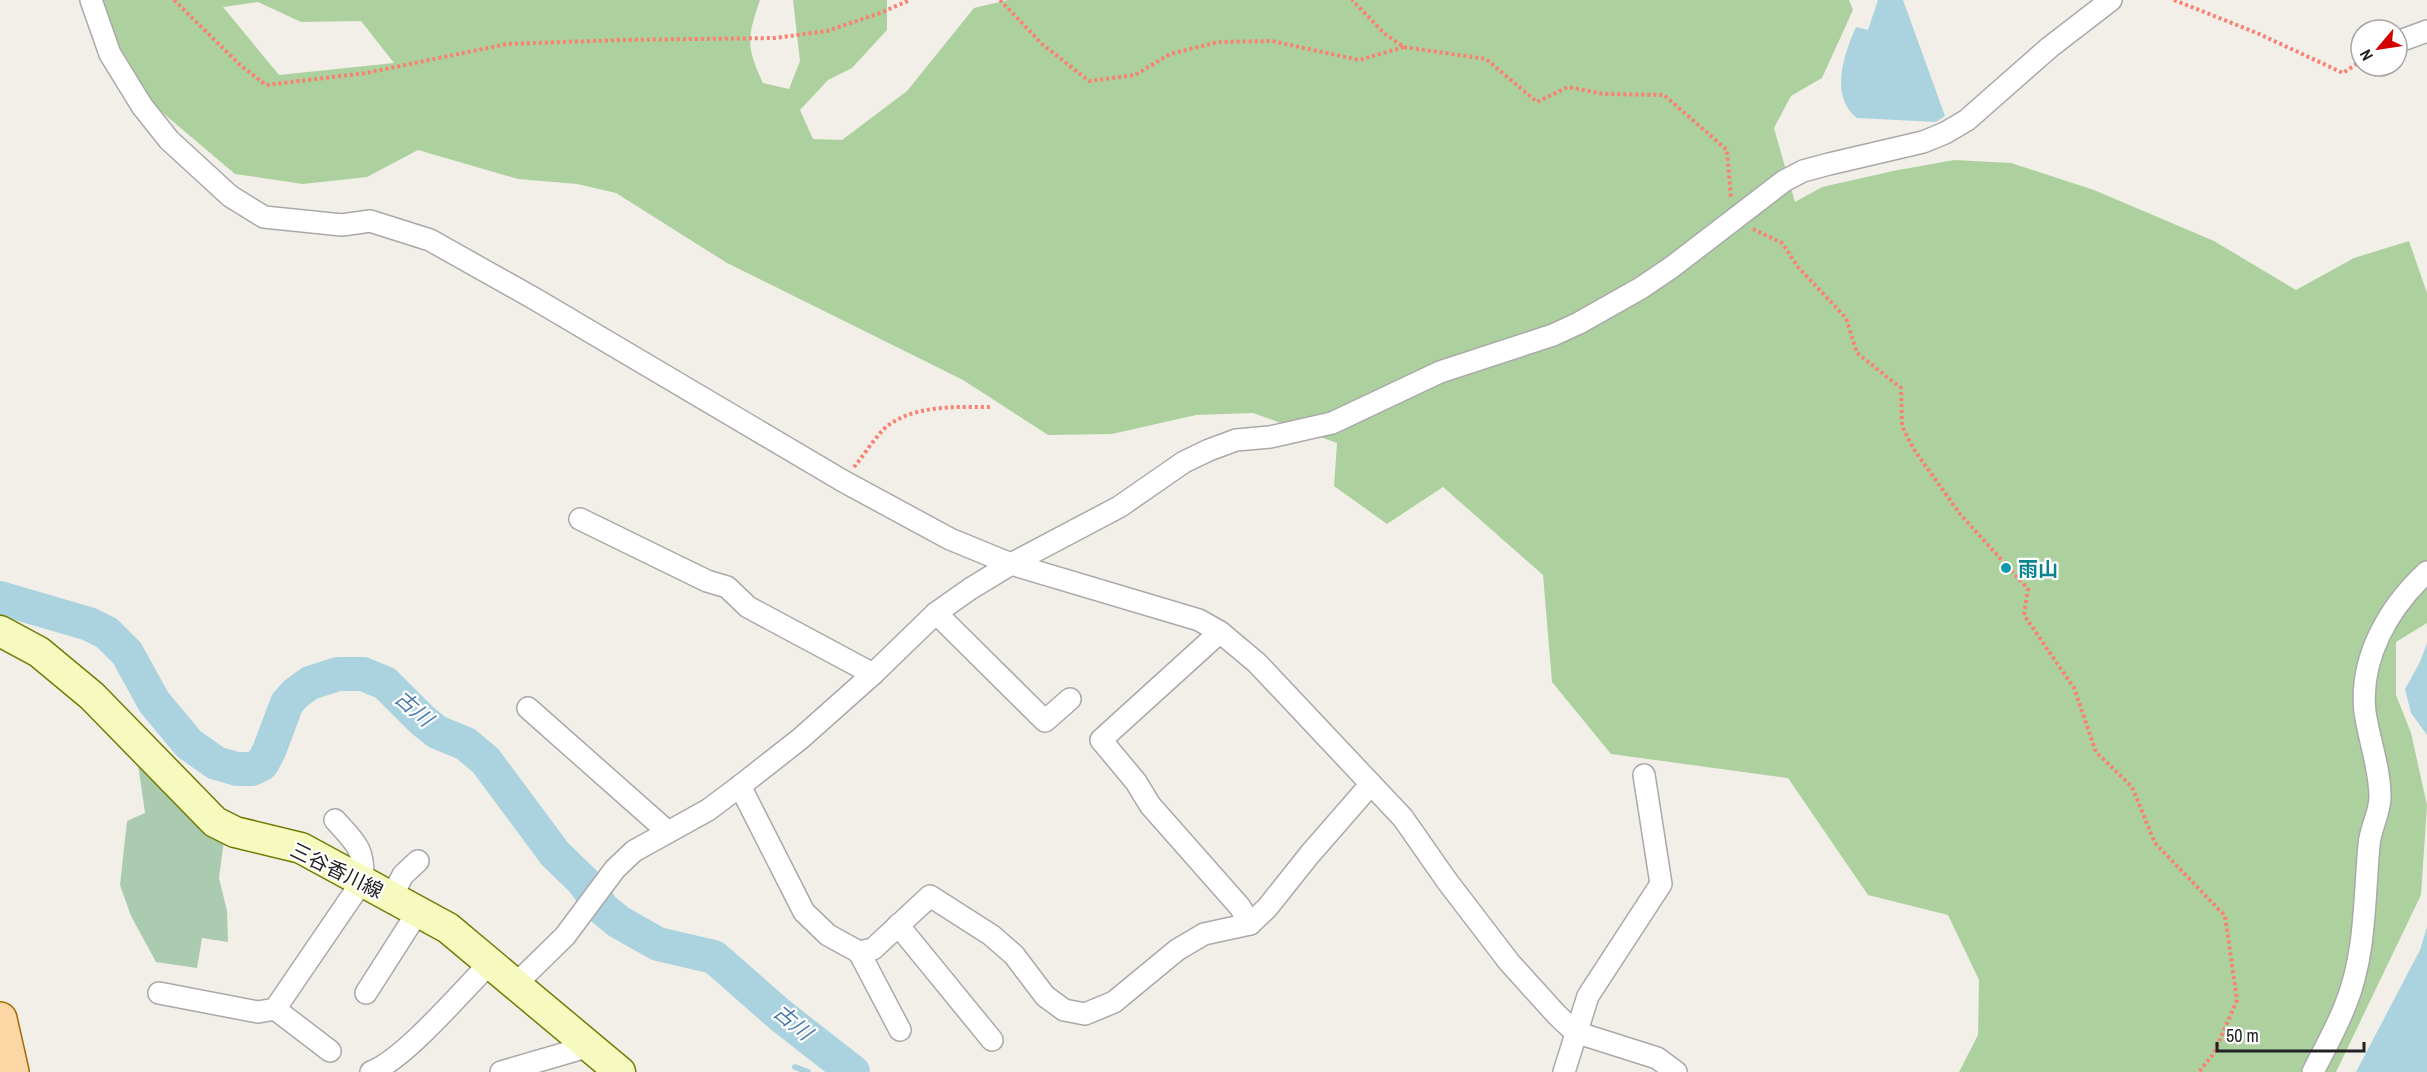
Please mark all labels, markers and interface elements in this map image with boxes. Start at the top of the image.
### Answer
north arrow [2349,18,2409,78]
text: N [2354,46,2378,65]
place label: 雨山 [2018,555,2058,582]
marker: 雨山 [1999,561,2013,575]
water label: 古川 [389,683,441,734]
street label: 三谷香川線 [286,836,388,904]
water label: 古川 [768,997,820,1048]
scale bar [2217,1015,2364,1053]
text: 50 m [2226,1023,2259,1048]

